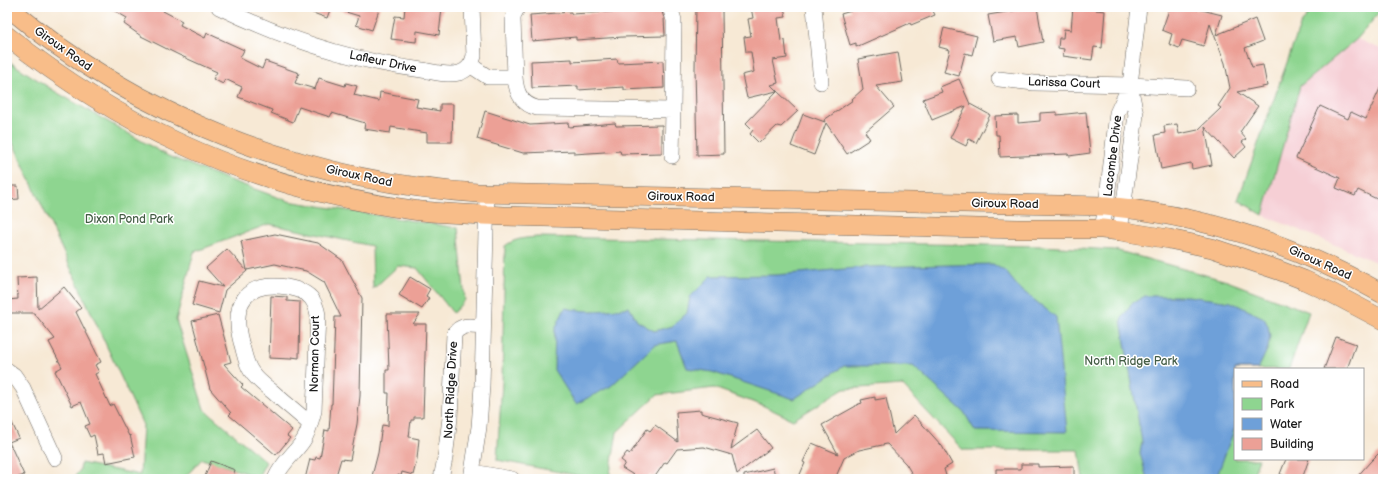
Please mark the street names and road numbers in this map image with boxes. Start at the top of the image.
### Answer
street label: Giroux Road [31,24,95,74]
street label: Lafleur Drive [348,48,418,76]
street label: Larissa Court [1028,74,1101,92]
street label: Lacombe Drive [1101,114,1125,198]
street label: Giroux Road [325,162,394,190]
street label: Giroux Road [647,189,715,205]
street label: Giroux Road [971,196,1039,212]
street label: Giroux Road [1286,242,1354,284]
street label: Norman Court [307,315,323,393]
street label: North Ridge Drive [441,341,461,439]

